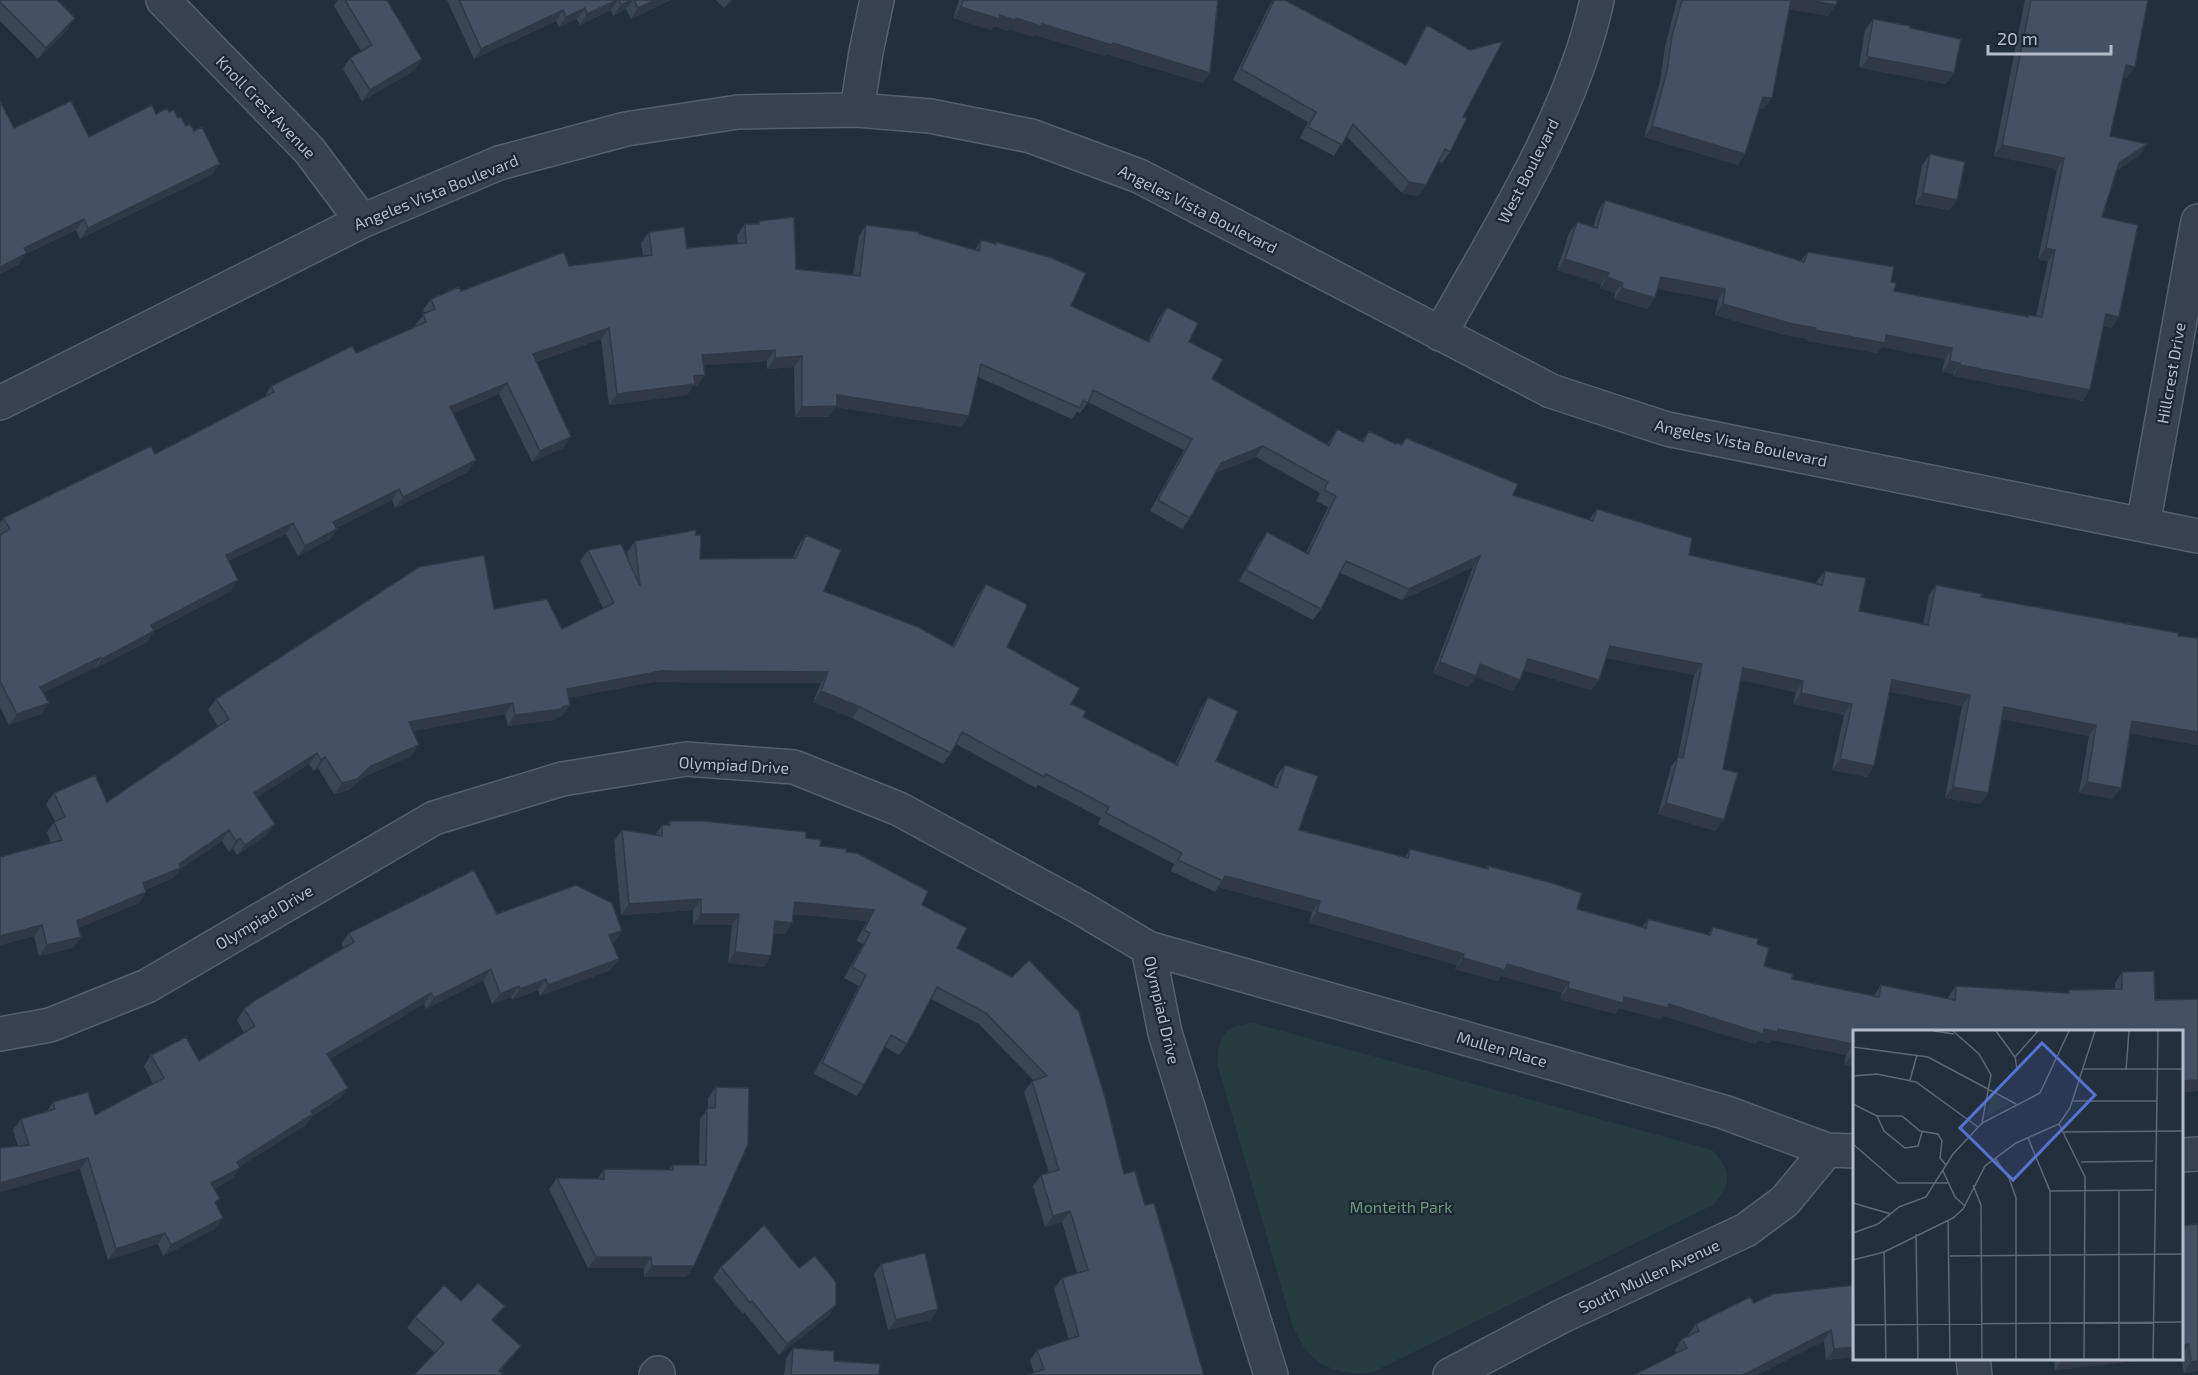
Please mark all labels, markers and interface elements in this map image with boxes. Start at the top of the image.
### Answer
scale bar [1988,18,2111,56]
text: 20 m [1997,27,2038,49]
street label: Knoll Crest Avenue [212,51,320,162]
street label: West Boulevard [1493,115,1562,226]
street label: Angeles Vista Boulevard [351,150,521,233]
street label: Angeles Vista Boulevard [1116,160,1281,257]
street label: Hillcrest Drive [2152,321,2189,425]
street label: Angeles Vista Boulevard [1653,415,1829,470]
street label: Olympiad Drive [678,752,790,777]
street label: Olympiad Drive [212,880,316,953]
street label: Olympiad Drive [1141,954,1184,1066]
street label: Mullen Place [1455,1027,1550,1071]
inset map [1853,1030,2183,1360]
park label: Monteith Park [1350,1197,1452,1216]
street label: South Mullen Avenue [1575,1235,1722,1317]

